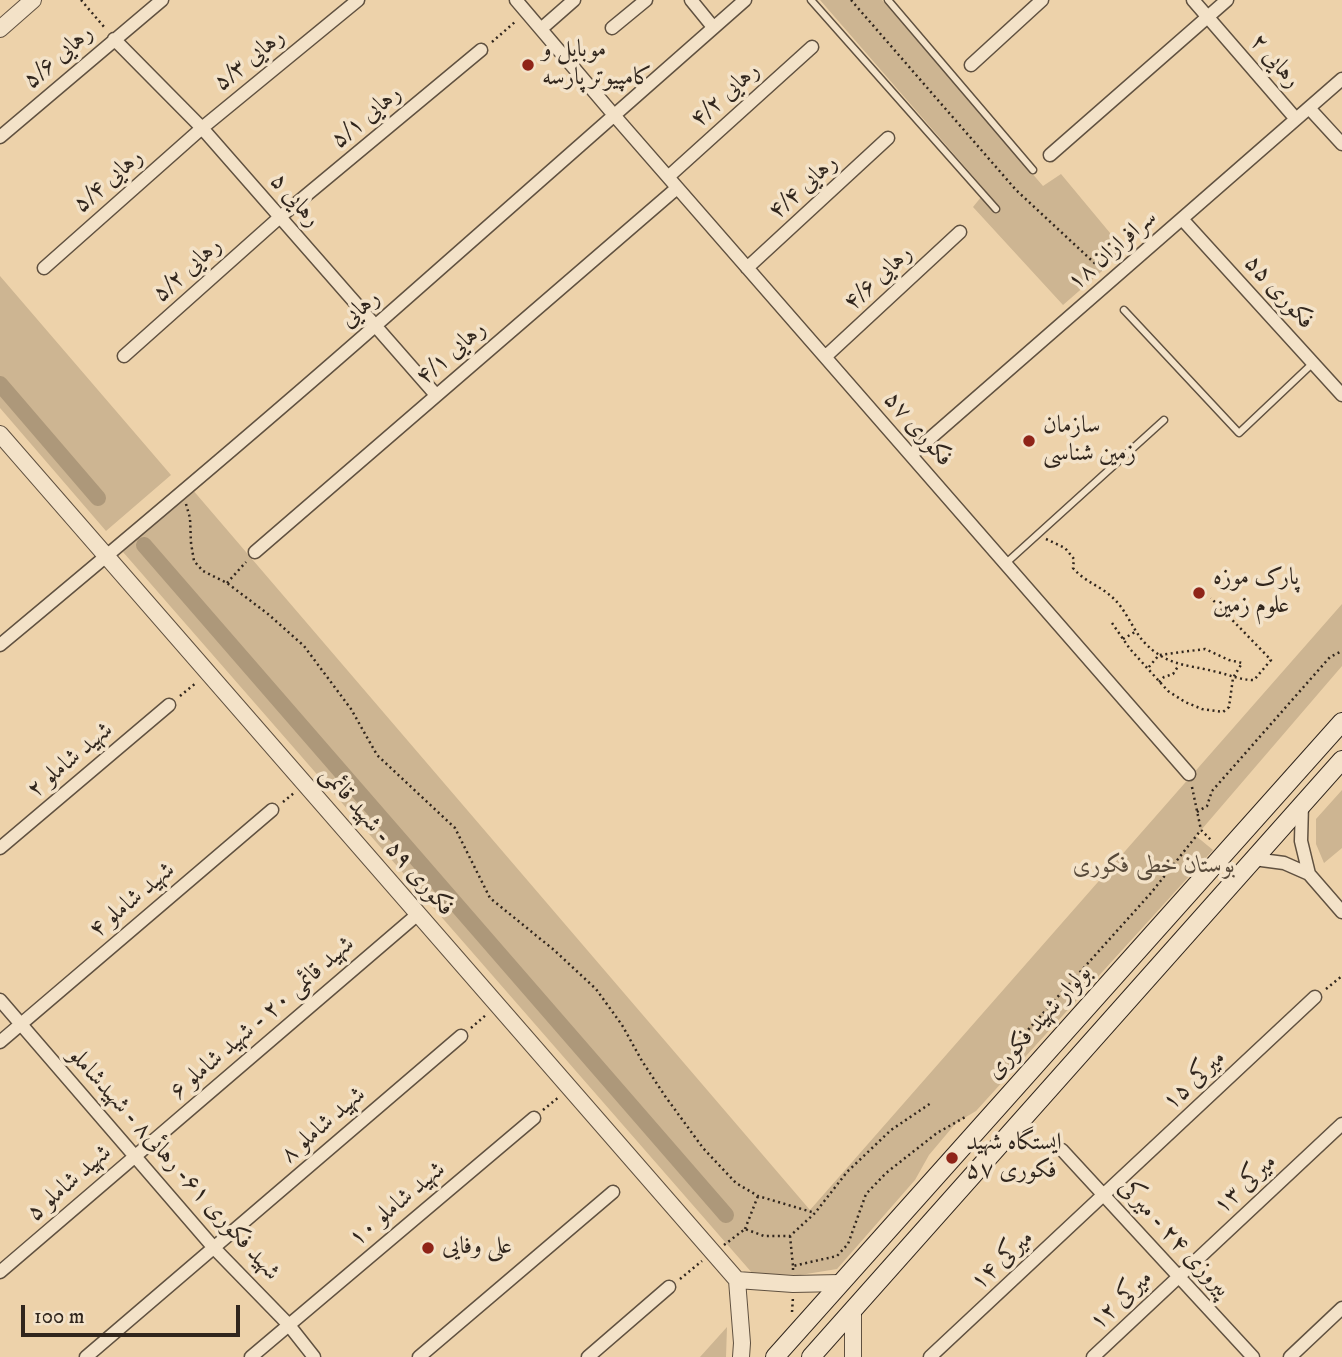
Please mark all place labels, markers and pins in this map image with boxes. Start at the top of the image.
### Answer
place label: موبایل و کامپیوتر پارسه [542,37,652,93]
marker: موبایل و کامپیوتر پارسه [520,57,536,73]
place label: سازمان زمین شناسی [1043,413,1136,469]
marker: سازمان زمین شناسی [1021,433,1037,449]
place label: پارک موزه علوم زمین [1213,565,1299,621]
marker: پارک موزه علوم زمین [1191,585,1207,601]
place label: ایستگاه شهید فکوری ۵۷ [966,1130,1062,1186]
marker: ایستگاه شهید فکوری ۵۷ [944,1150,960,1166]
place label: علی وفایی [442,1234,512,1262]
marker: علی وفایی [420,1240,436,1256]

